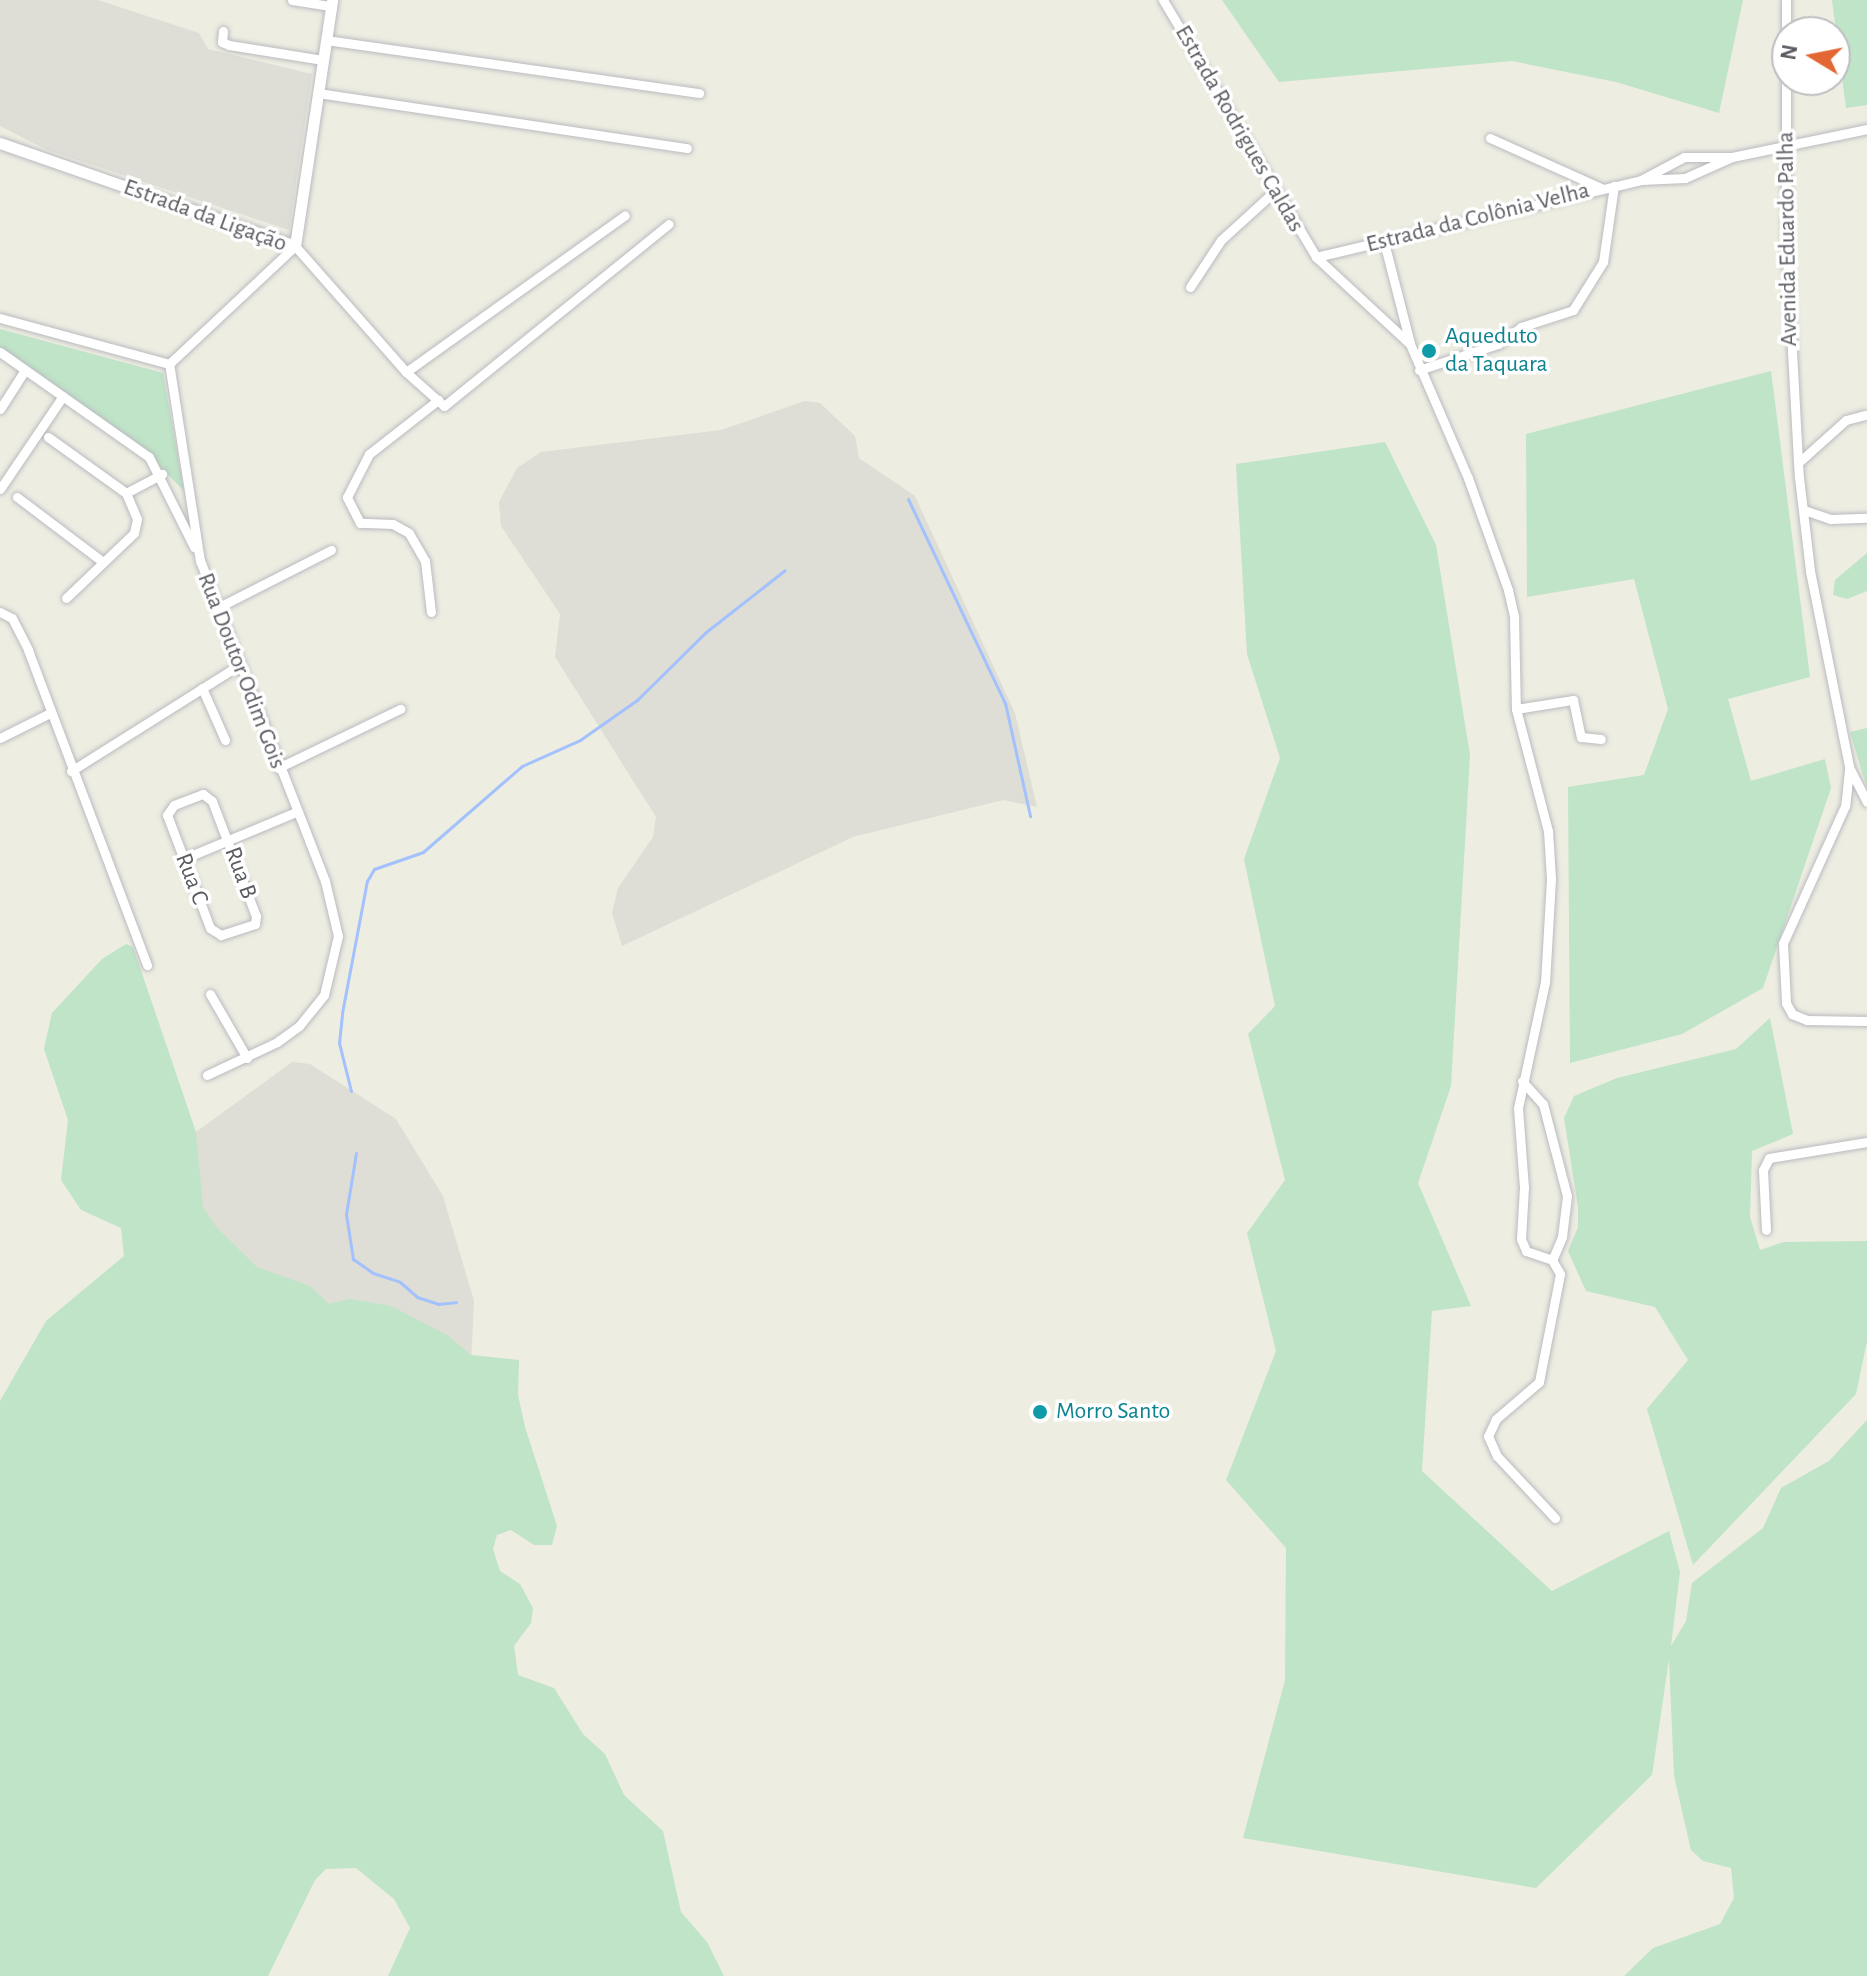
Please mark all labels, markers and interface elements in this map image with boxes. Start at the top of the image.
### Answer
north arrow [1771,16,1851,96]
street label: Estrada Rodrigues Caldas [1168,20,1310,238]
text: N [1777,43,1801,62]
street label: Avenida Eduardo Palha [1772,131,1804,347]
street label: Estrada da Ligação [119,173,291,259]
street label: Estrada da Colônia Velha [1363,176,1593,260]
place label: Aqueduto da Taquara [1445,323,1548,379]
marker: Aqueduto da Taquara [1420,342,1438,360]
street label: Rua Doutor Odim Gois [190,569,292,773]
street label: Rua B [217,843,263,903]
street label: Rua C [168,849,214,909]
place label: Morro Santo [1056,1398,1170,1426]
marker: Morro Santo [1031,1403,1049,1421]

